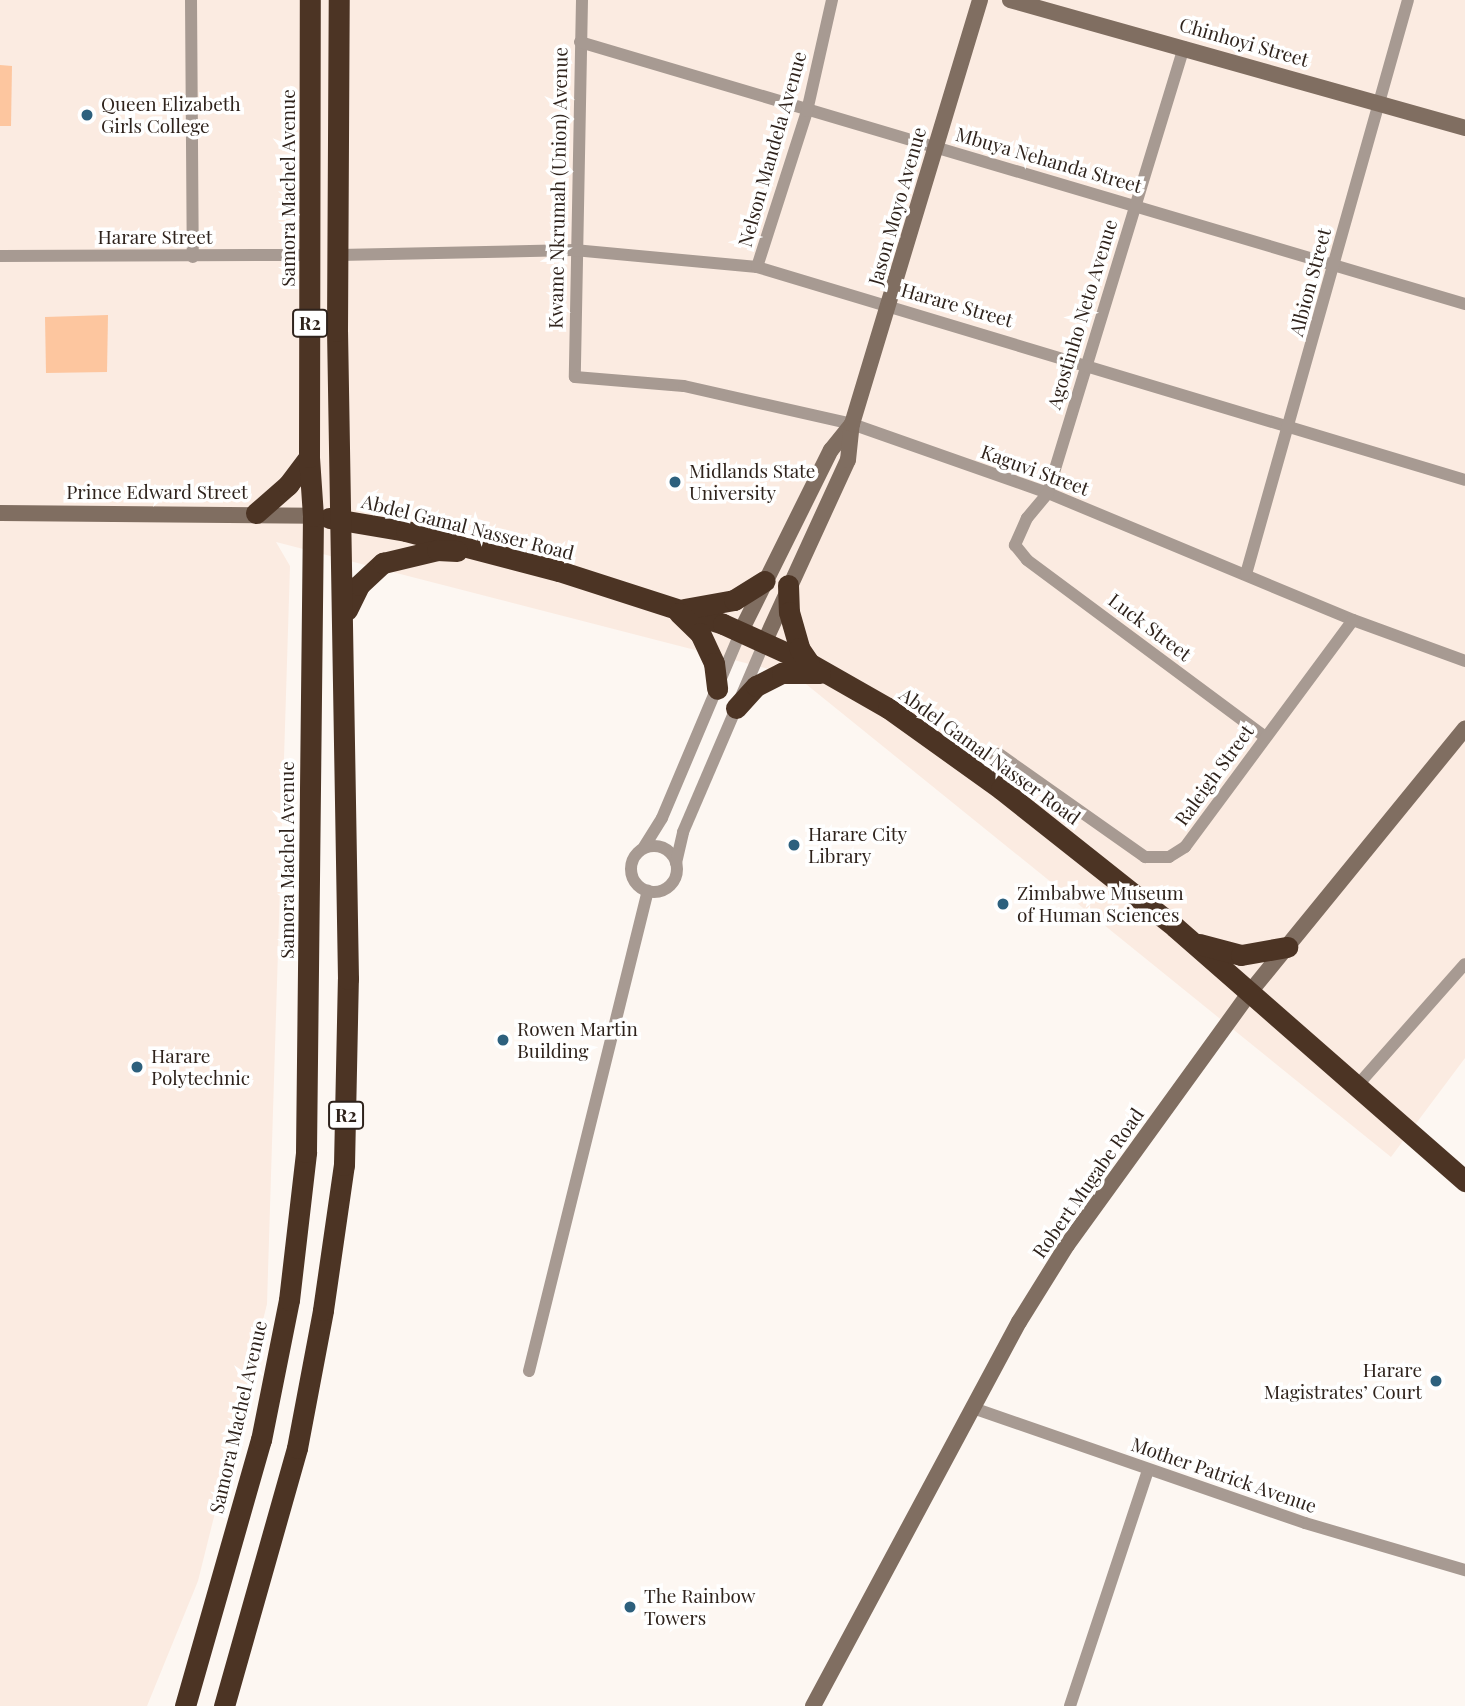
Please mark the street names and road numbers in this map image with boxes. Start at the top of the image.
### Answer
street label: Chinhoyi Street [1177,13,1311,71]
street label: Kwame Nkrumah (Union) Avenue [544,46,572,330]
street label: Nelson Mandela Avenue [733,48,811,250]
street label: Samora Machel Avenue [277,89,299,287]
street label: Mbuya Nehanda Street [953,122,1145,198]
street label: Jason Moyo Avenue [863,124,931,288]
street label: Agostinho Neto Avenue [1042,216,1122,412]
street label: Albion Street [1285,225,1335,339]
street label: Harare Street [97,226,213,248]
street label: Harare Street [899,278,1015,332]
road number: R2 [291,309,329,338]
street label: Kaguvi Street [978,440,1092,500]
street label: Prince Edward Street [66,481,248,503]
street label: Abdel Gamal Nasser Road [359,490,577,564]
street label: Luck Street [1104,589,1196,665]
street label: Abdel Gamal Nasser Road [895,683,1085,829]
street label: Raleigh Street [1170,720,1258,830]
street label: Samora Machel Avenue [276,761,298,959]
road number: R2 [327,1100,365,1130]
street label: Robert Mugabe Road [1028,1104,1148,1262]
street label: Samora Machel Avenue [205,1318,271,1516]
street label: Mother Patrick Avenue [1128,1432,1320,1518]

